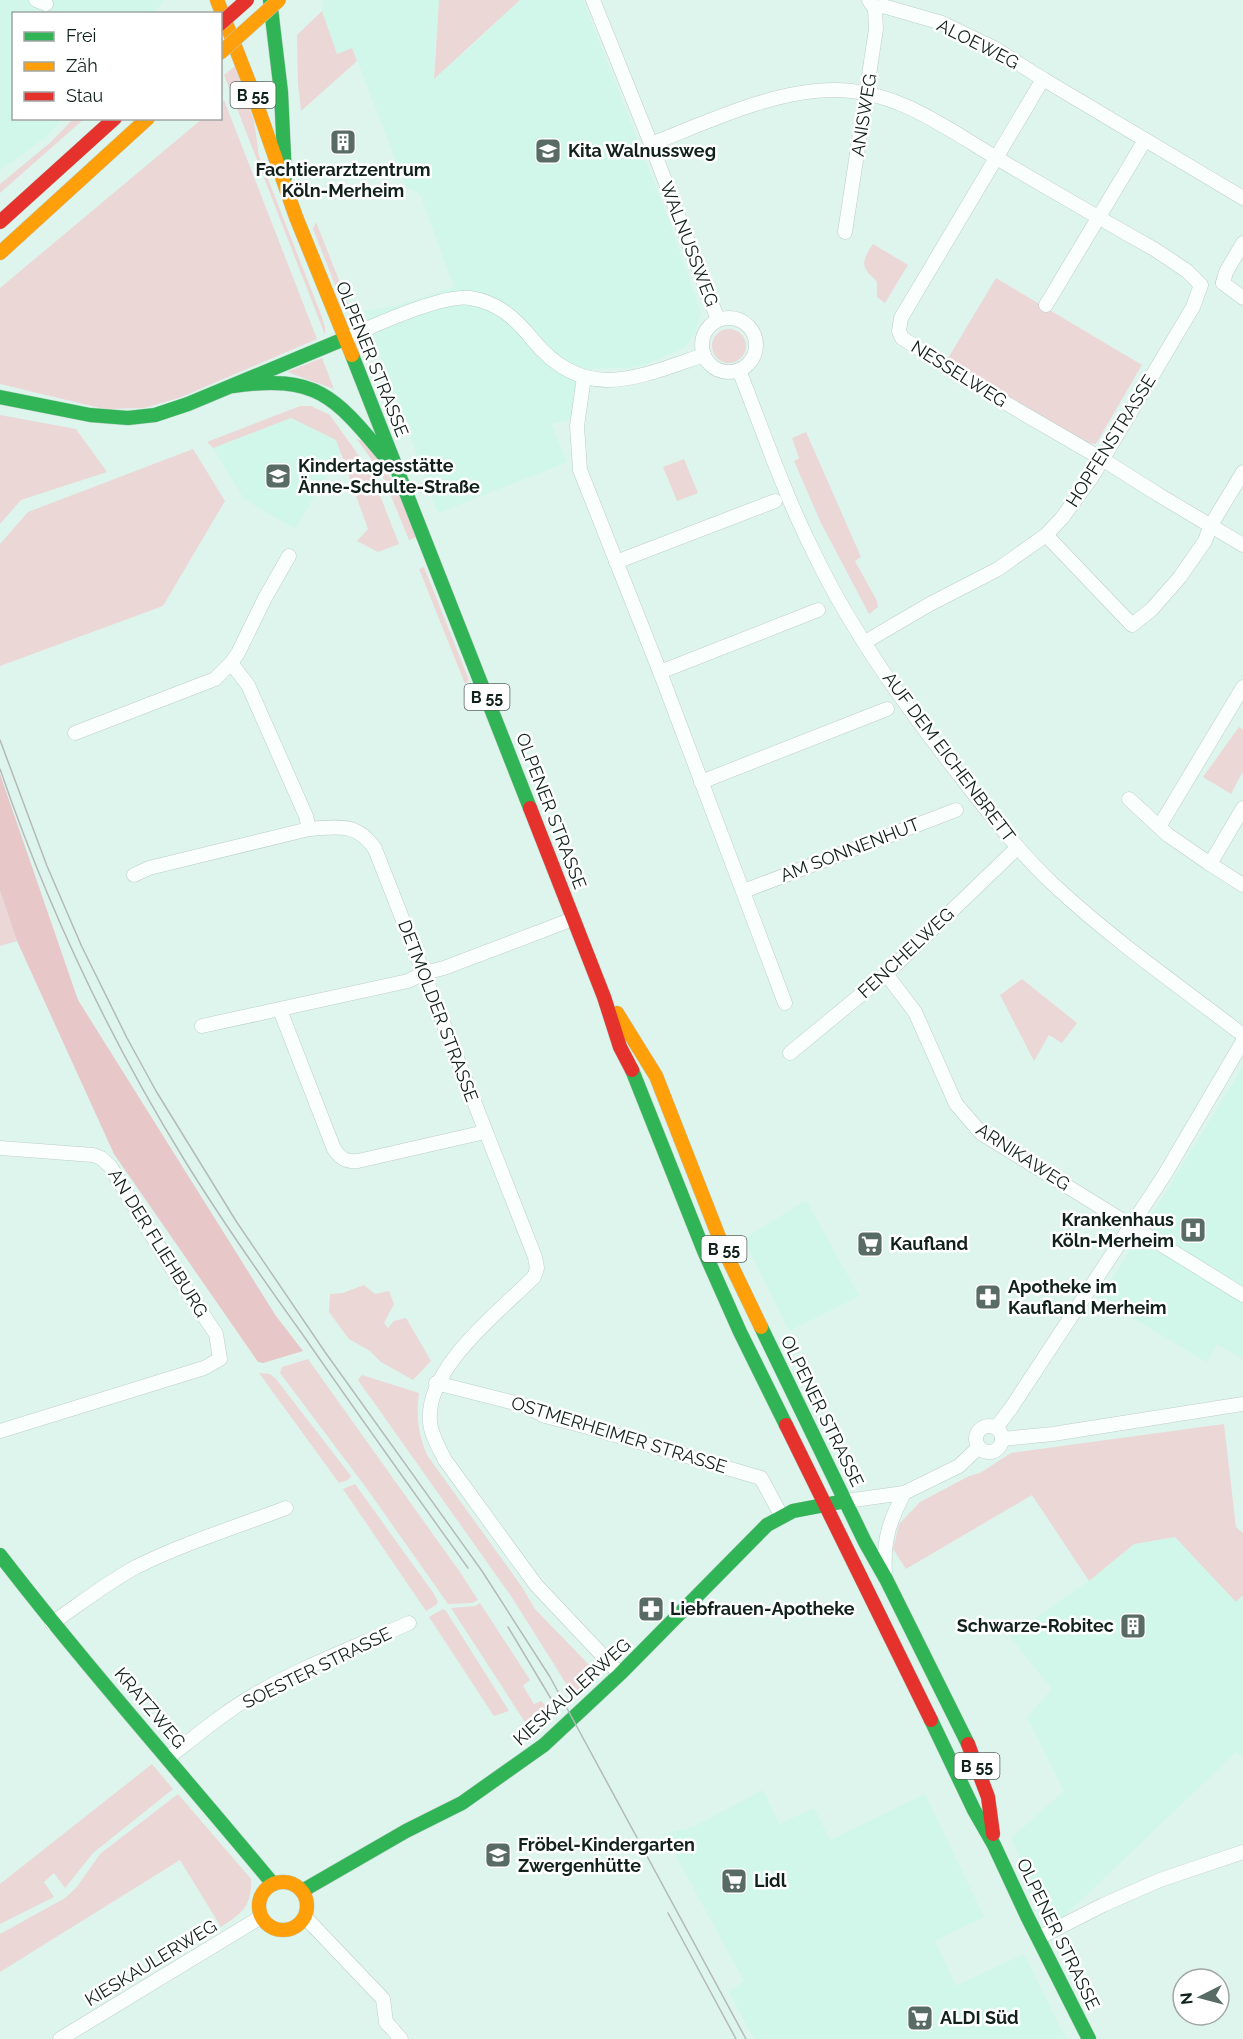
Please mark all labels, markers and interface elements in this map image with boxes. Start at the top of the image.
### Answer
legend [12,12,222,120]
street label: ALOEWEG [934,14,1023,73]
text: Frei [66,25,96,46]
text: Zäh [66,55,98,76]
street label: ANISWEG [847,72,880,158]
road number: B 55 [230,82,276,108]
text: Stau [66,85,103,106]
building icon: Fachtierarztzentrum Köln-Merheim [328,127,358,157]
school or university icon: Kita Walnussweg [533,136,563,166]
place label: Kita Walnussweg [568,140,716,161]
place label: Fachtierarztzentrum Köln-Merheim [255,159,431,201]
street label: WALNUSSWEG [656,178,723,309]
street label: OLPENER STRASSE [332,278,413,440]
street label: NESSELWEG [908,336,1011,411]
street label: HOPFENSTRASSE [1061,371,1160,511]
place label: Kindertagesstätte Änne-Schulte-Straße [298,455,480,497]
school or university icon: Kindertagesstätte Änne-Schulte-Straße [263,461,293,491]
street label: AUF DEM EICHENBRETT [879,668,1020,846]
road number: B 55 [464,684,510,710]
street label: OLPENER STRASSE [512,730,591,892]
street label: AM SONNENHUT [777,813,922,886]
street label: FENCHELWEG [853,903,958,1002]
street label: DETMOLDER STRASSE [394,917,483,1105]
street label: ARNIKAWEG [973,1119,1074,1195]
street label: AN DER FLIEHBURG [104,1165,213,1321]
place label: Krankenhaus Köln-Merheim [1051,1209,1174,1251]
hospital icon: Krankenhaus Köln-Merheim [1178,1215,1208,1245]
supermarket icon: Kaufland [855,1229,885,1259]
place label: Kaufland [890,1233,968,1254]
road number: B 55 [702,1236,746,1262]
place label: Apotheke im Kaufland Merheim [1008,1276,1167,1318]
pharmacy icon: Apotheke im Kaufland Merheim [973,1282,1003,1312]
street label: OLPENER STRASSE [777,1332,868,1490]
street label: OSTMERHEIMER STRASSE [509,1392,729,1477]
pharmacy icon: Liebfrauen-Apotheke [636,1594,666,1624]
place label: Liebfrauen-Apotheke [670,1598,855,1619]
building icon: Schwarze-Robitec [1118,1611,1148,1641]
place label: Schwarze-Robitec [957,1615,1114,1636]
street label: SOESTER STRASSE [239,1622,395,1713]
street label: KIESKAULERWEG [509,1634,634,1750]
street label: KRATZWEG [111,1663,190,1752]
road number: B 55 [954,1753,1000,1779]
place label: Fröbel-Kindergarten Zwergenhütte [518,1834,695,1876]
school or university icon: Fröbel-Kindergarten Zwergenhütte [483,1840,513,1870]
street label: OLPENER STRASSE [1013,1855,1104,2013]
supermarket icon: Lidl [719,1866,749,1896]
place label: Lidl [754,1870,787,1891]
street label: KIESKAULERWEG [81,1915,220,2010]
north arrow [1171,1967,1231,2027]
text: N [1176,1991,1197,2006]
supermarket icon: ALDI Süd [905,2003,935,2033]
place label: ALDI Süd [940,2007,1019,2028]

